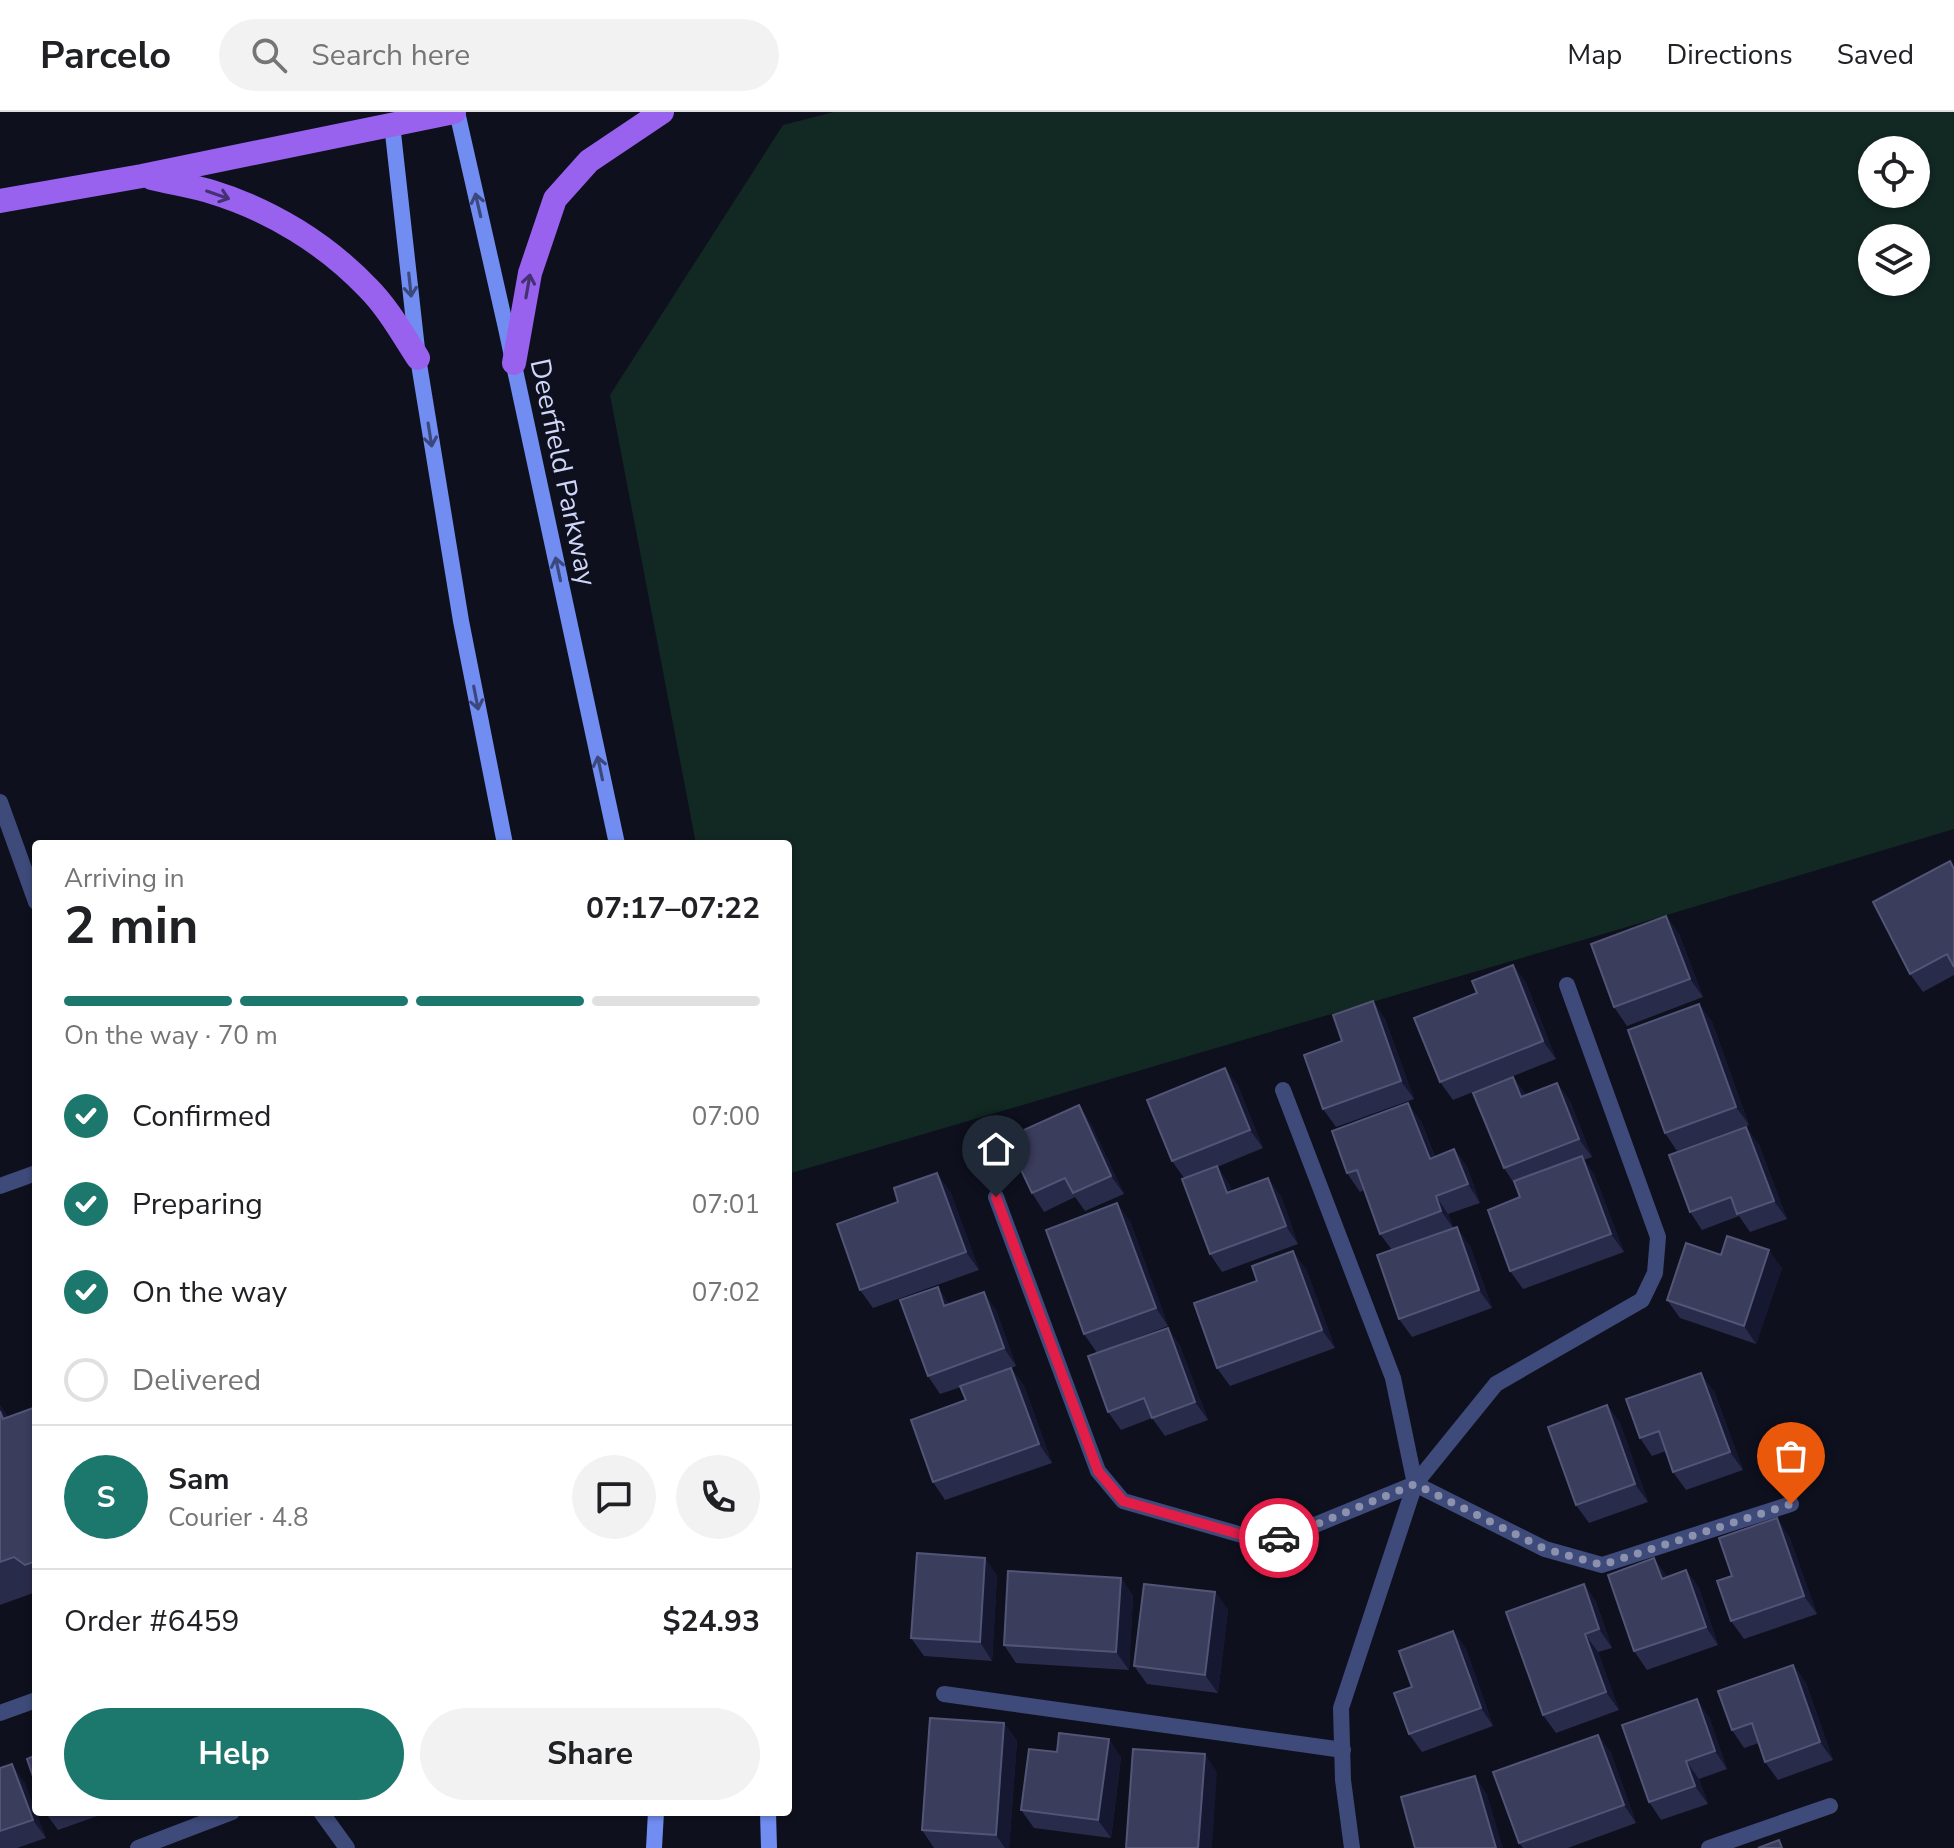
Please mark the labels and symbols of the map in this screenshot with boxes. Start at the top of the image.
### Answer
one-way arrow [205,188,230,203]
one-way arrow [470,193,485,219]
one-way arrow [402,271,417,298]
one-way arrow [521,274,536,300]
street label: Deerfield Parkway [520,355,606,590]
one-way arrow [424,422,439,448]
one-way arrow [550,557,565,583]
one-way arrow [469,684,484,710]
one-way arrow [592,755,607,781]
pin [962,1115,1030,1197]
pin [1757,1422,1825,1504]
courier [1239,1498,1319,1578]

